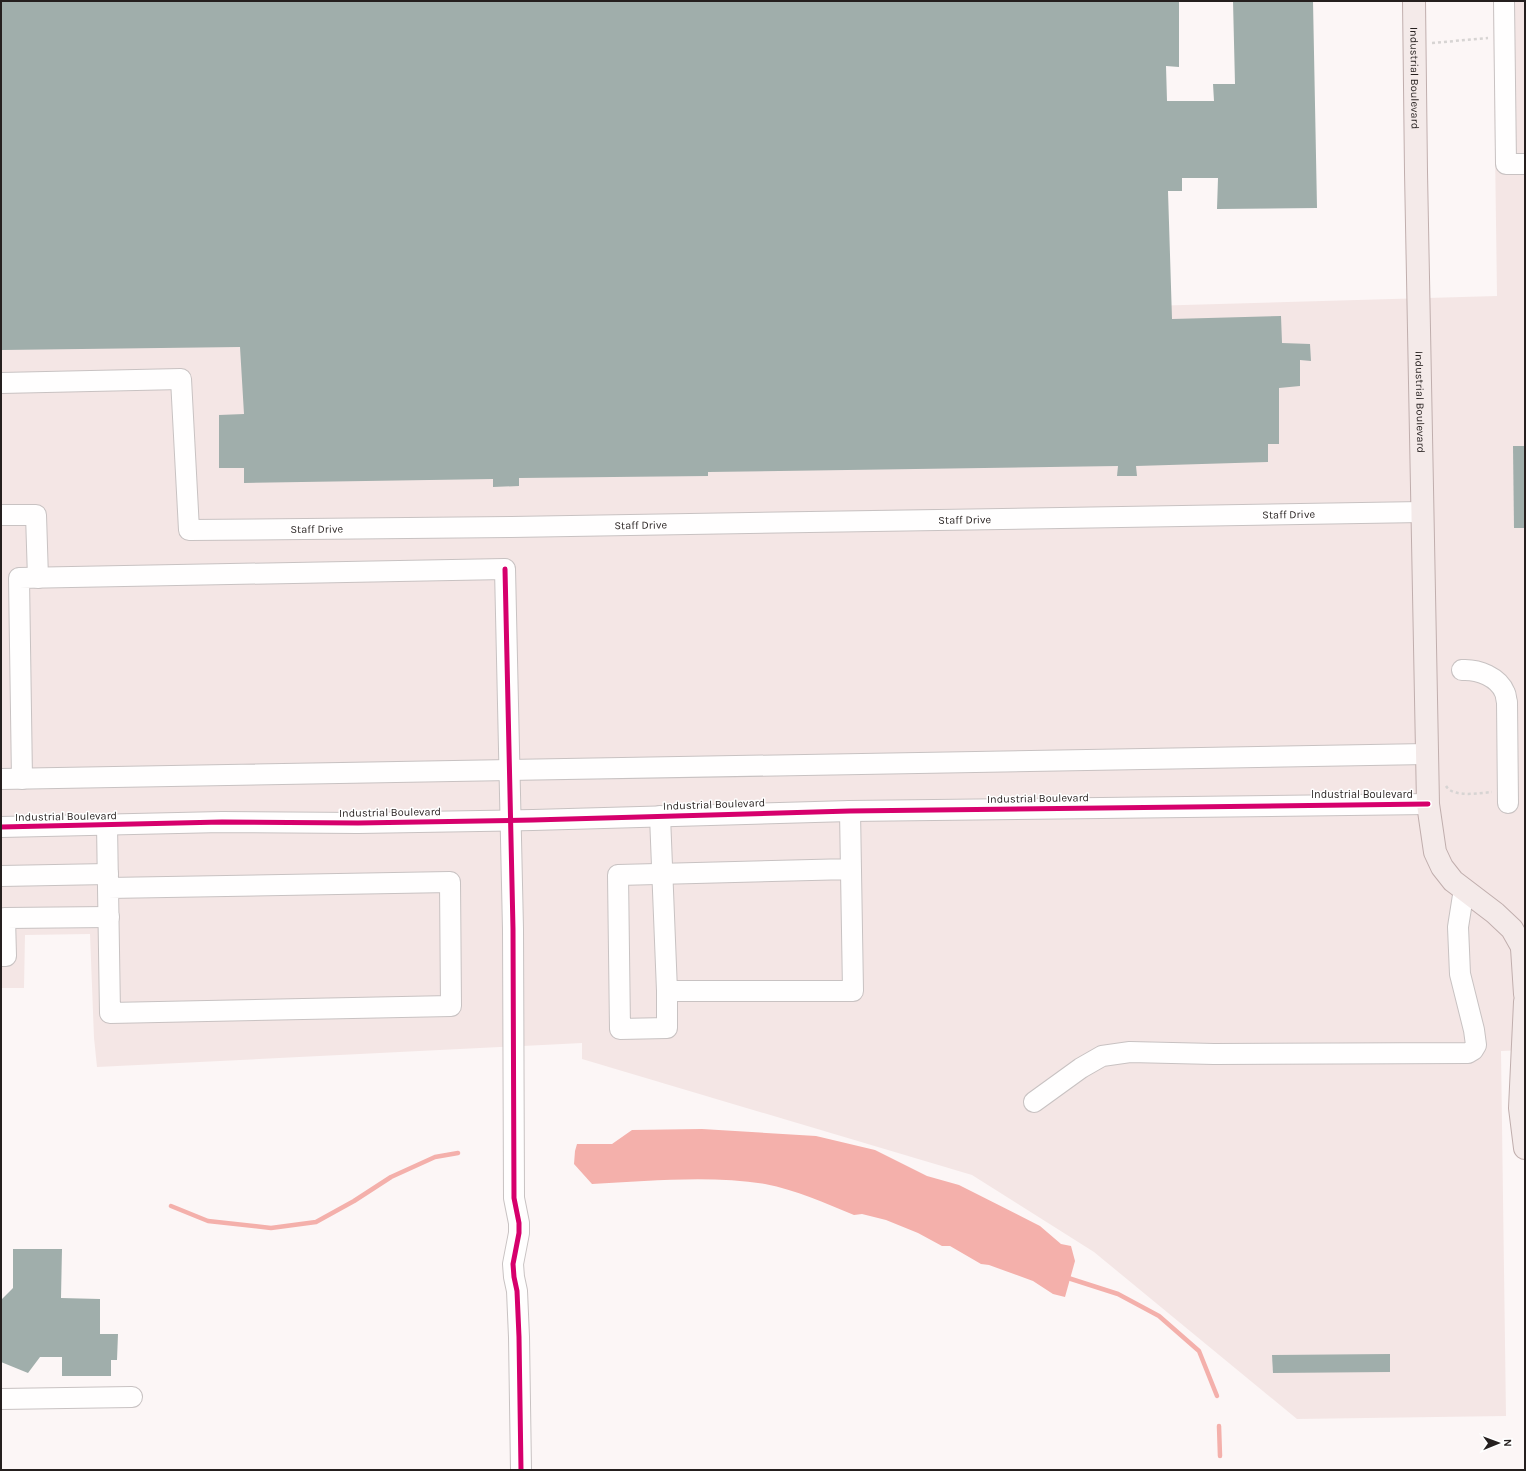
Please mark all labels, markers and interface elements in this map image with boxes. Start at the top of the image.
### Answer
street label: Industrial Boulevard [1407,27,1421,129]
street label: Industrial Boulevard [1412,351,1427,453]
street label: Staff Drive [1262,508,1315,522]
street label: Staff Drive [938,513,992,527]
street label: Staff Drive [614,518,668,532]
street label: Staff Drive [290,523,344,536]
street label: Industrial Boulevard [1311,788,1413,801]
street label: Industrial Boulevard [987,791,1089,806]
street label: Industrial Boulevard [663,796,765,813]
street label: Industrial Boulevard [339,805,441,820]
street label: Industrial Boulevard [15,809,117,824]
north arrow [1478,1423,1518,1463]
text: N [1501,1439,1514,1447]

